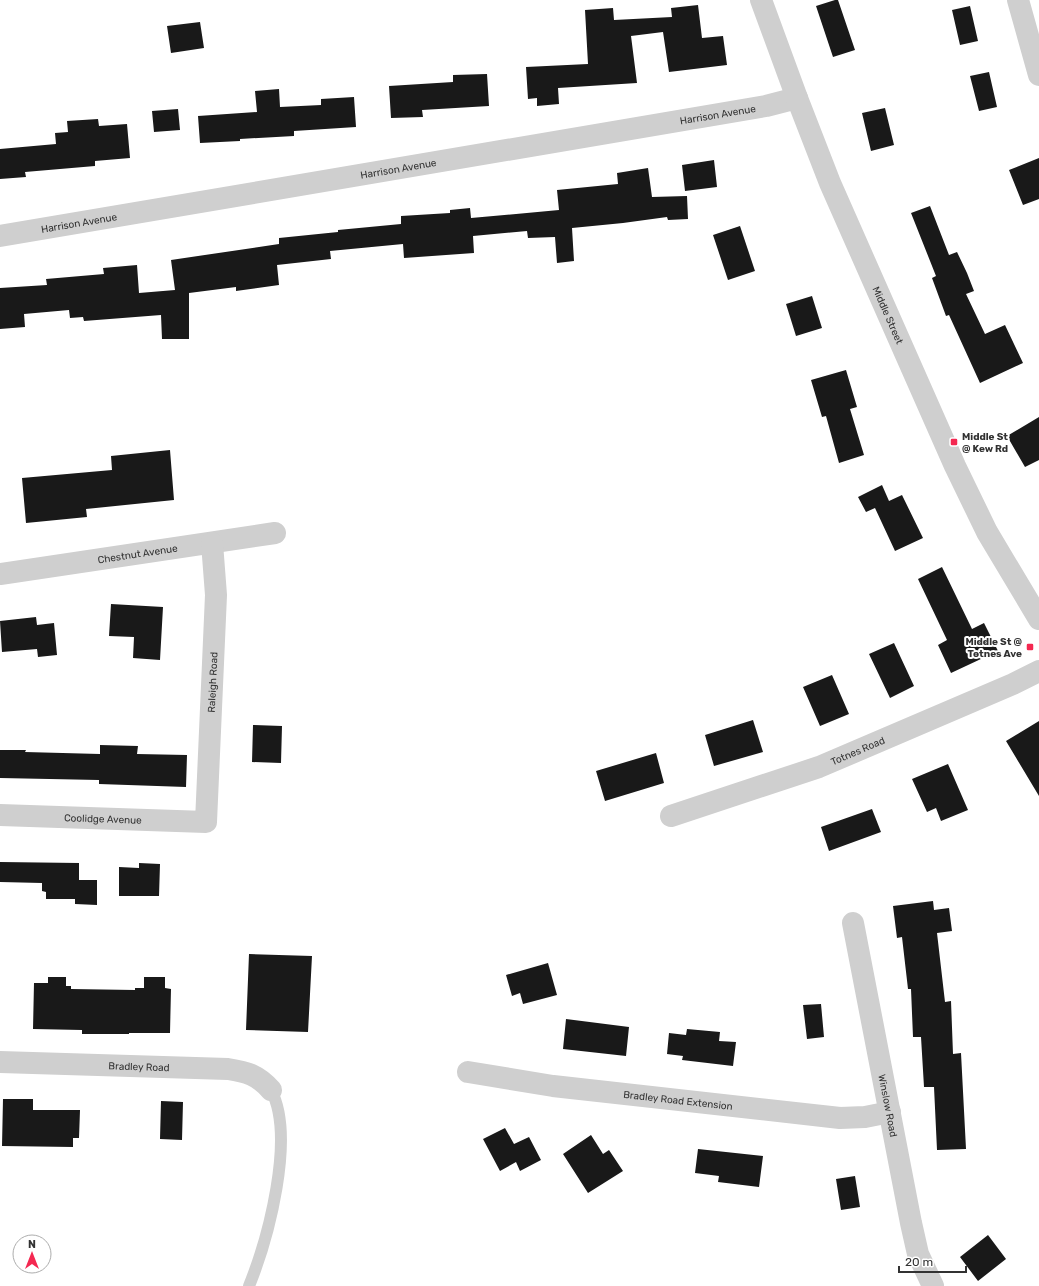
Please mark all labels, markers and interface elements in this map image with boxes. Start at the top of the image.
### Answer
street label: Harrison Avenue [679,103,757,128]
street label: Harrison Avenue [360,157,438,182]
street label: Harrison Avenue [40,211,118,236]
street label: Middle Street [869,285,905,346]
place label: Middle St @ Kew Rd [962,431,1008,455]
marker: Middle St @ Kew Rd [949,437,959,447]
street label: Chestnut Avenue [97,543,179,566]
place label: Middle St @ Totnes Ave [965,636,1023,660]
marker: Middle St @ Totnes Ave [1025,642,1035,652]
street label: Raleigh Road [206,652,220,713]
street label: Totnes Road [829,735,887,768]
street label: Coolidge Avenue [64,812,142,827]
street label: Bradley Road [108,1060,170,1074]
street label: Winslow Road [875,1073,899,1138]
street label: Bradley Road Extension [623,1089,733,1113]
north arrow [12,1234,52,1274]
text: N [28,1238,36,1251]
scale bar [899,1248,966,1274]
text: 20 m [905,1255,933,1269]

